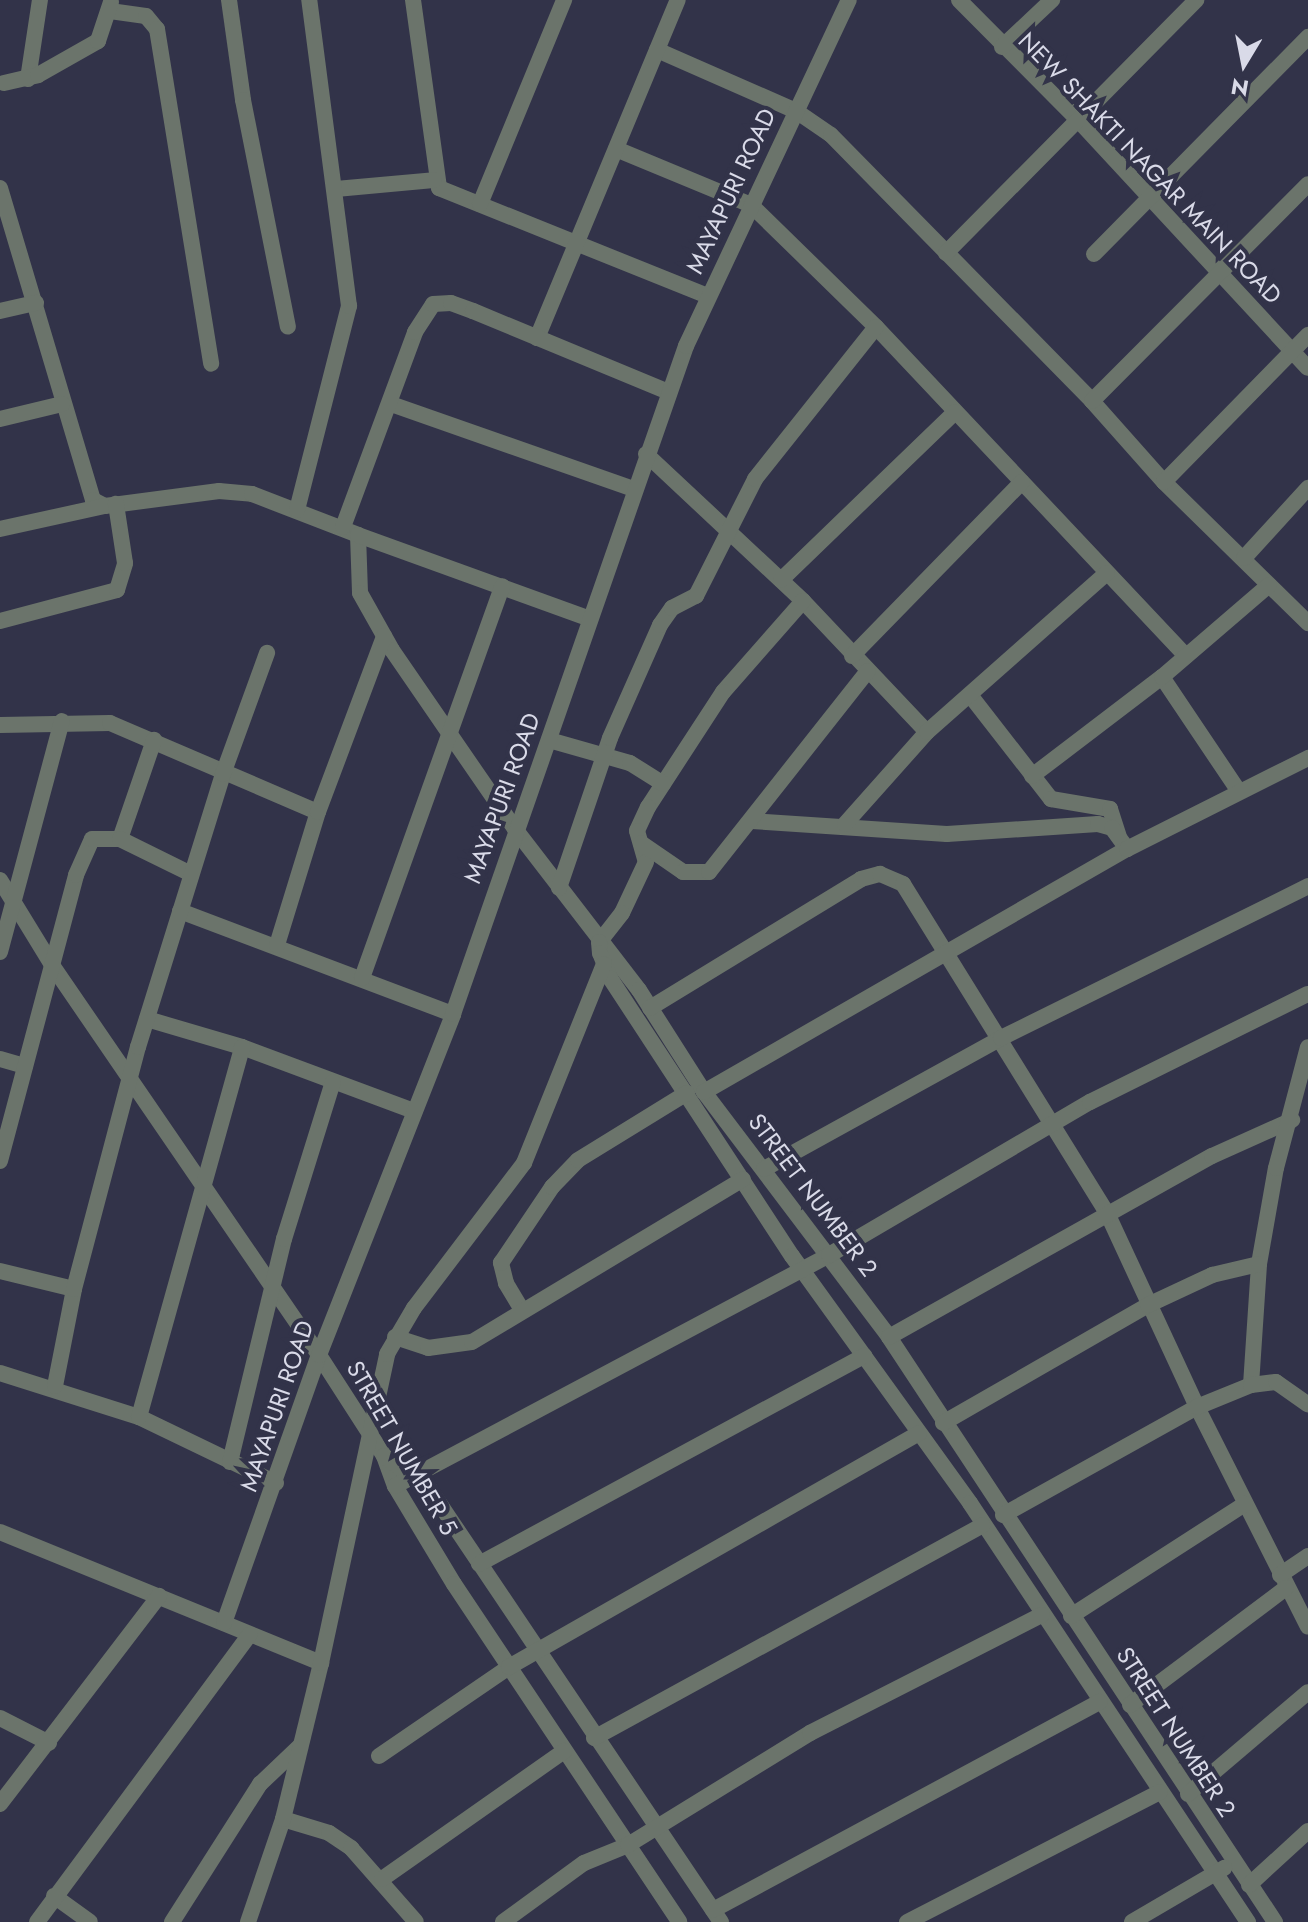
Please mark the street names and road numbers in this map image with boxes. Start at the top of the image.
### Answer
street label: NEW SHAKTI NAGAR MAIN ROAD [1012,26,1288,310]
street label: MAYAPURI ROAD [680,104,782,278]
street label: MAYAPURI ROAD [458,709,546,887]
street label: STREET NUMBER 2 [742,1108,884,1282]
street label: MAYAPURI ROAD [234,1317,320,1495]
street label: STREET NUMBER 5 [340,1356,464,1540]
street label: STREET NUMBER 2 [1110,1642,1242,1822]

